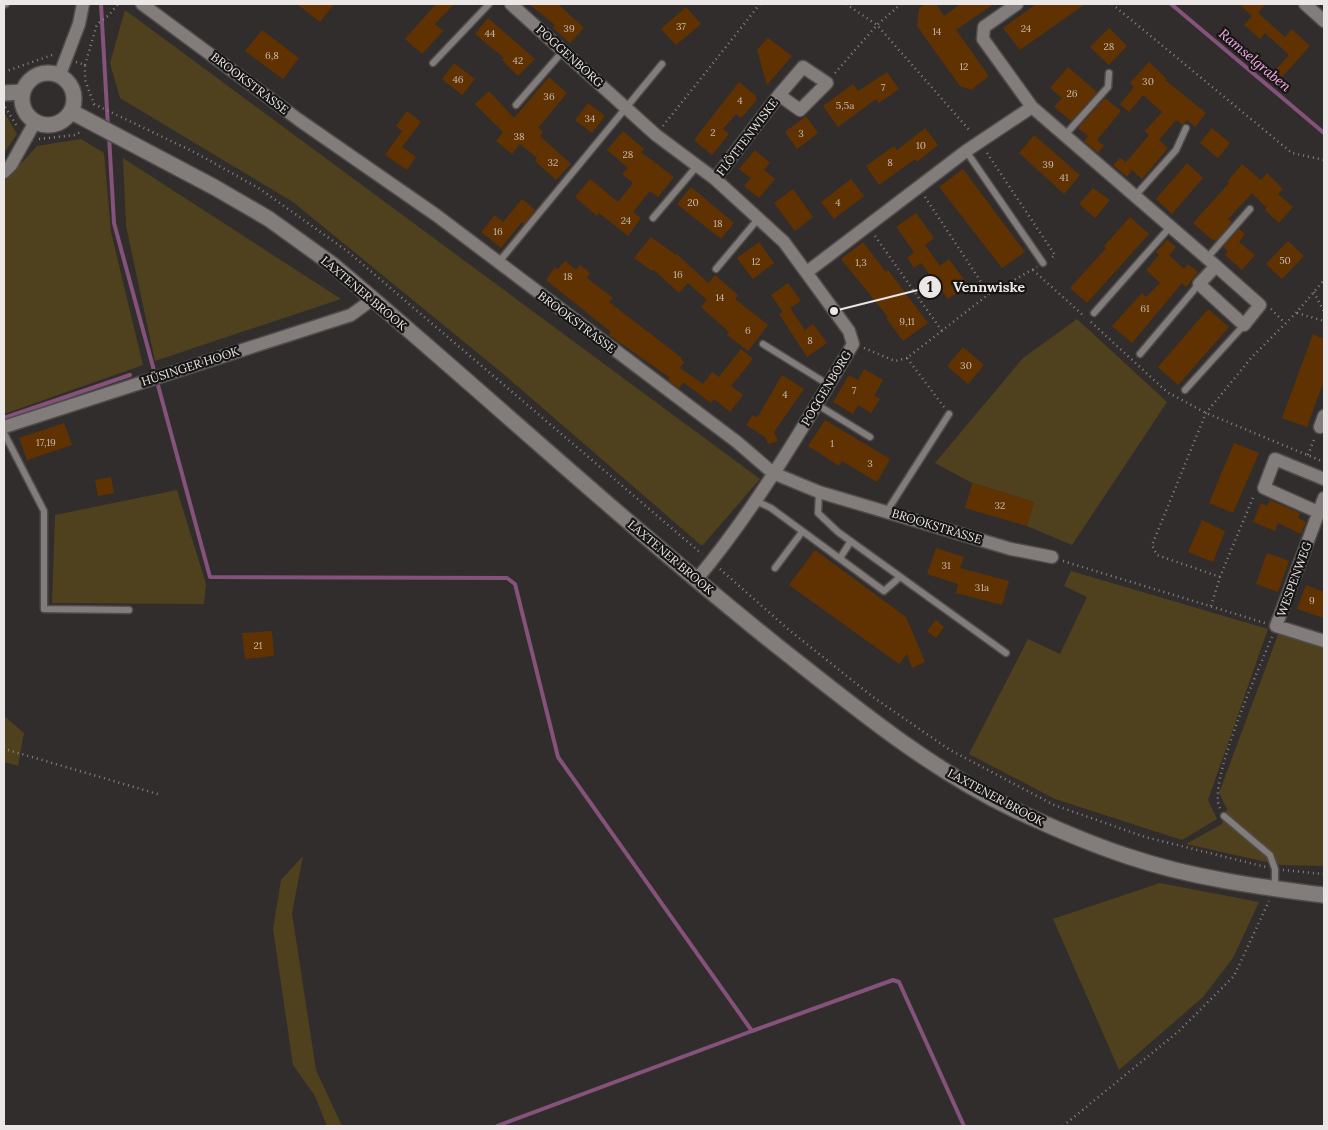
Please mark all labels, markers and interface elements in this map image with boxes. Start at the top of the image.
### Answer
house number: 37 [676,20,686,33]
street label: POGGENBORG [533,22,607,90]
house number: 39 [563,22,575,35]
house number: 24 [1021,22,1032,35]
house number: 14 [932,25,942,38]
water label: Ramselgraben [1215,25,1295,96]
house number: 44 [485,27,496,40]
house number: 28 [1104,40,1115,53]
street label: BROOKSTRASSE [208,49,292,117]
house number: 6,8 [265,49,279,62]
house number: 42 [513,54,523,67]
house number: 12 [959,60,969,73]
house number: 46 [452,73,464,86]
house number: 30 [1142,75,1154,88]
house number: 7 [881,81,886,94]
house number: 26 [1066,87,1078,100]
house number: 36 [543,90,555,103]
house number: 4 [737,94,743,107]
street label: FLÖTTENWISKE [713,95,781,179]
house number: 5,5a [836,99,854,112]
house number: 34 [585,112,596,125]
house number: 2 [710,126,716,139]
house number: 3 [798,127,804,140]
house number: 38 [513,130,525,143]
house number: 10 [916,139,926,152]
house number: 28 [623,148,634,161]
house number: 32 [548,156,558,169]
house number: 8 [887,156,893,169]
house number: 39 [1042,158,1054,171]
house number: 41 [1059,171,1069,184]
house number: 20 [687,196,699,209]
house number: 4 [835,196,841,209]
house number: 24 [621,214,632,227]
house number: 18 [713,217,723,230]
house number: 16 [493,225,503,238]
street label: LAXTENER BROOK [318,253,411,334]
house number: 50 [1279,254,1291,267]
house number: 12 [751,255,761,268]
house number: 1,3 [855,256,867,269]
house number: 16 [673,268,683,281]
house number: 18 [563,270,573,283]
callout: Vennwiske [917,272,1035,301]
text: 1 [927,277,933,296]
text: Vennwiske [953,278,1026,296]
street label: BROOKSTRASSE [535,288,619,356]
house number: 14 [715,291,725,304]
house number: 61 [1140,302,1150,315]
house number: 9,11 [899,315,915,328]
house number: 6 [745,324,751,337]
house number: 8 [807,334,813,347]
street label: HÜSINGER HOOK [139,343,242,389]
street label: POGGENBORG [798,348,854,428]
house number: 30 [960,359,972,372]
house number: 7 [852,384,857,397]
house number: 4 [782,388,788,401]
house number: 17,19 [36,436,56,449]
house number: 1 [830,437,834,450]
house number: 3 [867,457,873,470]
house number: 32 [995,499,1005,512]
street label: BROOKSTRASSE [890,505,984,547]
street label: LAXTENER BROOK [625,517,718,598]
street label: WESPENWEG [1274,540,1314,618]
house number: 31 [941,559,951,572]
house number: 31a [975,581,989,594]
house number: 9 [1309,594,1315,607]
house number: 21 [253,639,263,652]
street label: LAXTENER BROOK [945,765,1048,829]

